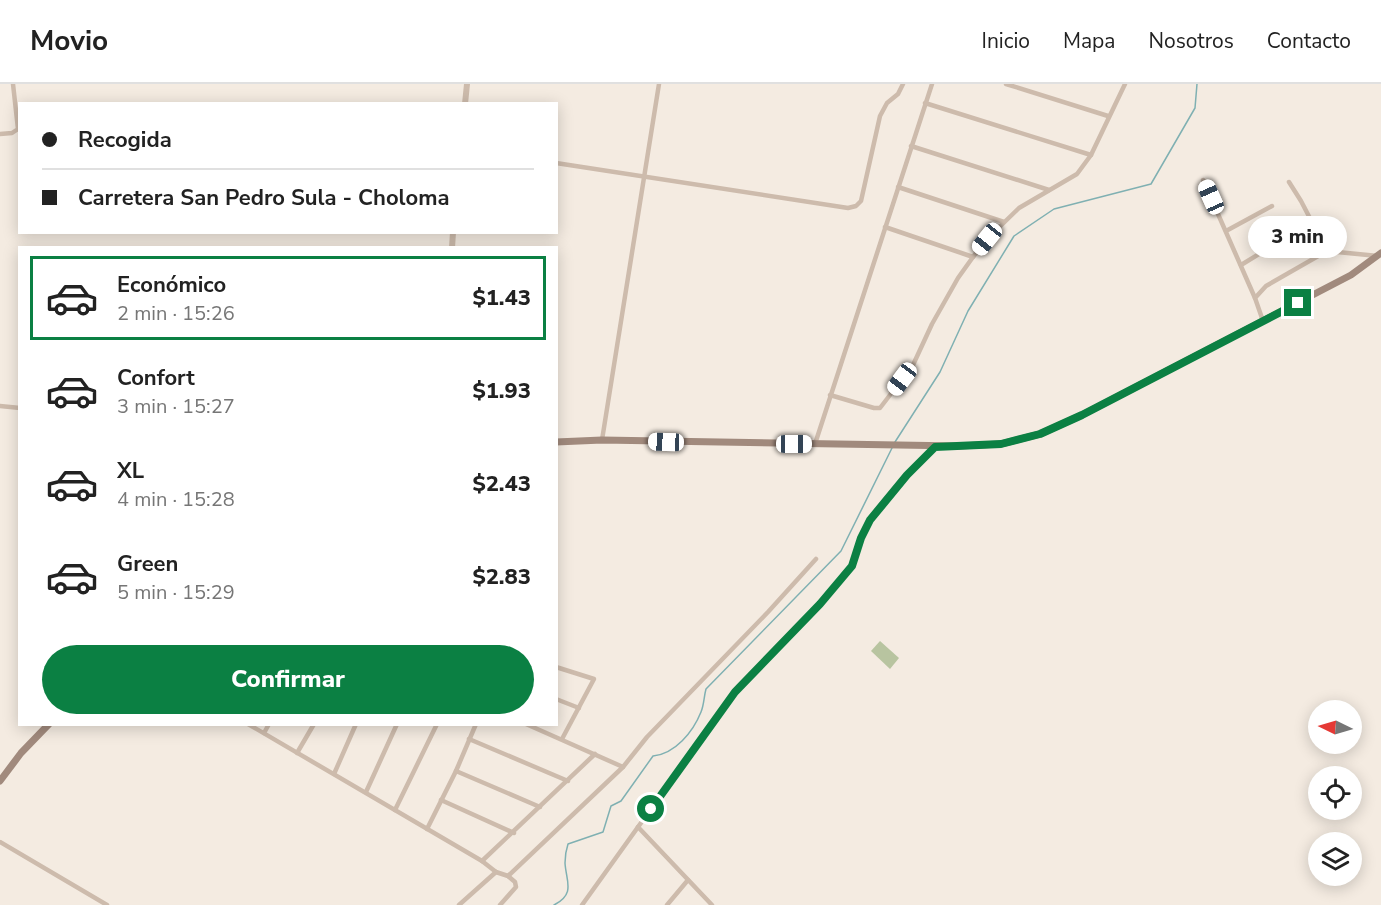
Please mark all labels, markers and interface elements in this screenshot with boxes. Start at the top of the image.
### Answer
text: Movio [30,22,108,60]
text: Inicio [982,27,1030,55]
text: Mapa [1063,27,1115,55]
text: Nosotros [1148,27,1234,55]
text: Contacto [1267,27,1351,55]
text: Recogida [78,125,172,155]
car [1195,177,1227,217]
text: Carretera San Pedro Sula - Choloma [78,183,449,213]
callout: 3 min [1248,216,1348,258]
car [969,219,1005,259]
text: 3 min [1271,223,1324,250]
text: Económico [117,270,226,300]
icon: car [45,271,99,325]
text: $1.43 [472,283,531,313]
route end [1284,289,1311,316]
text: 2 min · 15:26 [117,300,235,327]
car [884,359,920,399]
text: Confort [117,363,195,393]
icon: car [45,364,99,418]
text: $1.93 [472,376,531,406]
text: 3 min · 15:27 [117,393,235,420]
car [648,432,684,452]
car [776,435,812,453]
text: XL [117,456,144,486]
icon: car [45,457,99,511]
text: $2.43 [472,469,531,499]
text: 4 min · 15:28 [117,486,235,513]
text: Green [117,549,178,579]
icon: car [45,550,99,604]
text: $2.83 [472,562,531,592]
text: 5 min · 15:29 [117,579,235,606]
button: Confirmar [42,645,534,714]
north arrow [1308,700,1362,754]
map controls [1308,700,1362,886]
button: locate [1308,766,1362,820]
route start [637,795,664,822]
button: layers [1308,832,1362,886]

